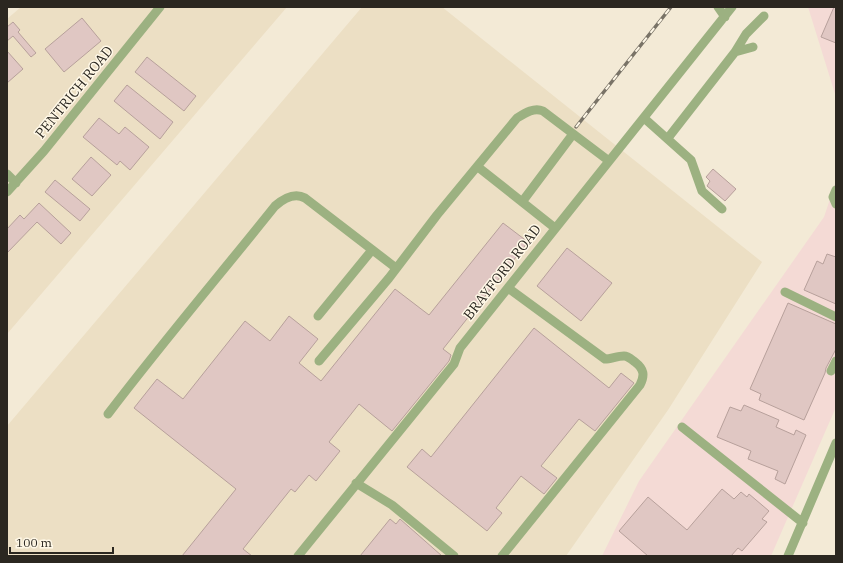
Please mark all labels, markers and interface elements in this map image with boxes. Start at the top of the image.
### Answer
street label: PENTRICH ROAD [31,42,117,142]
street label: BRAYFORD ROAD [459,221,545,323]
scale bar [10,529,113,555]
text: 100 m [16,535,52,550]

